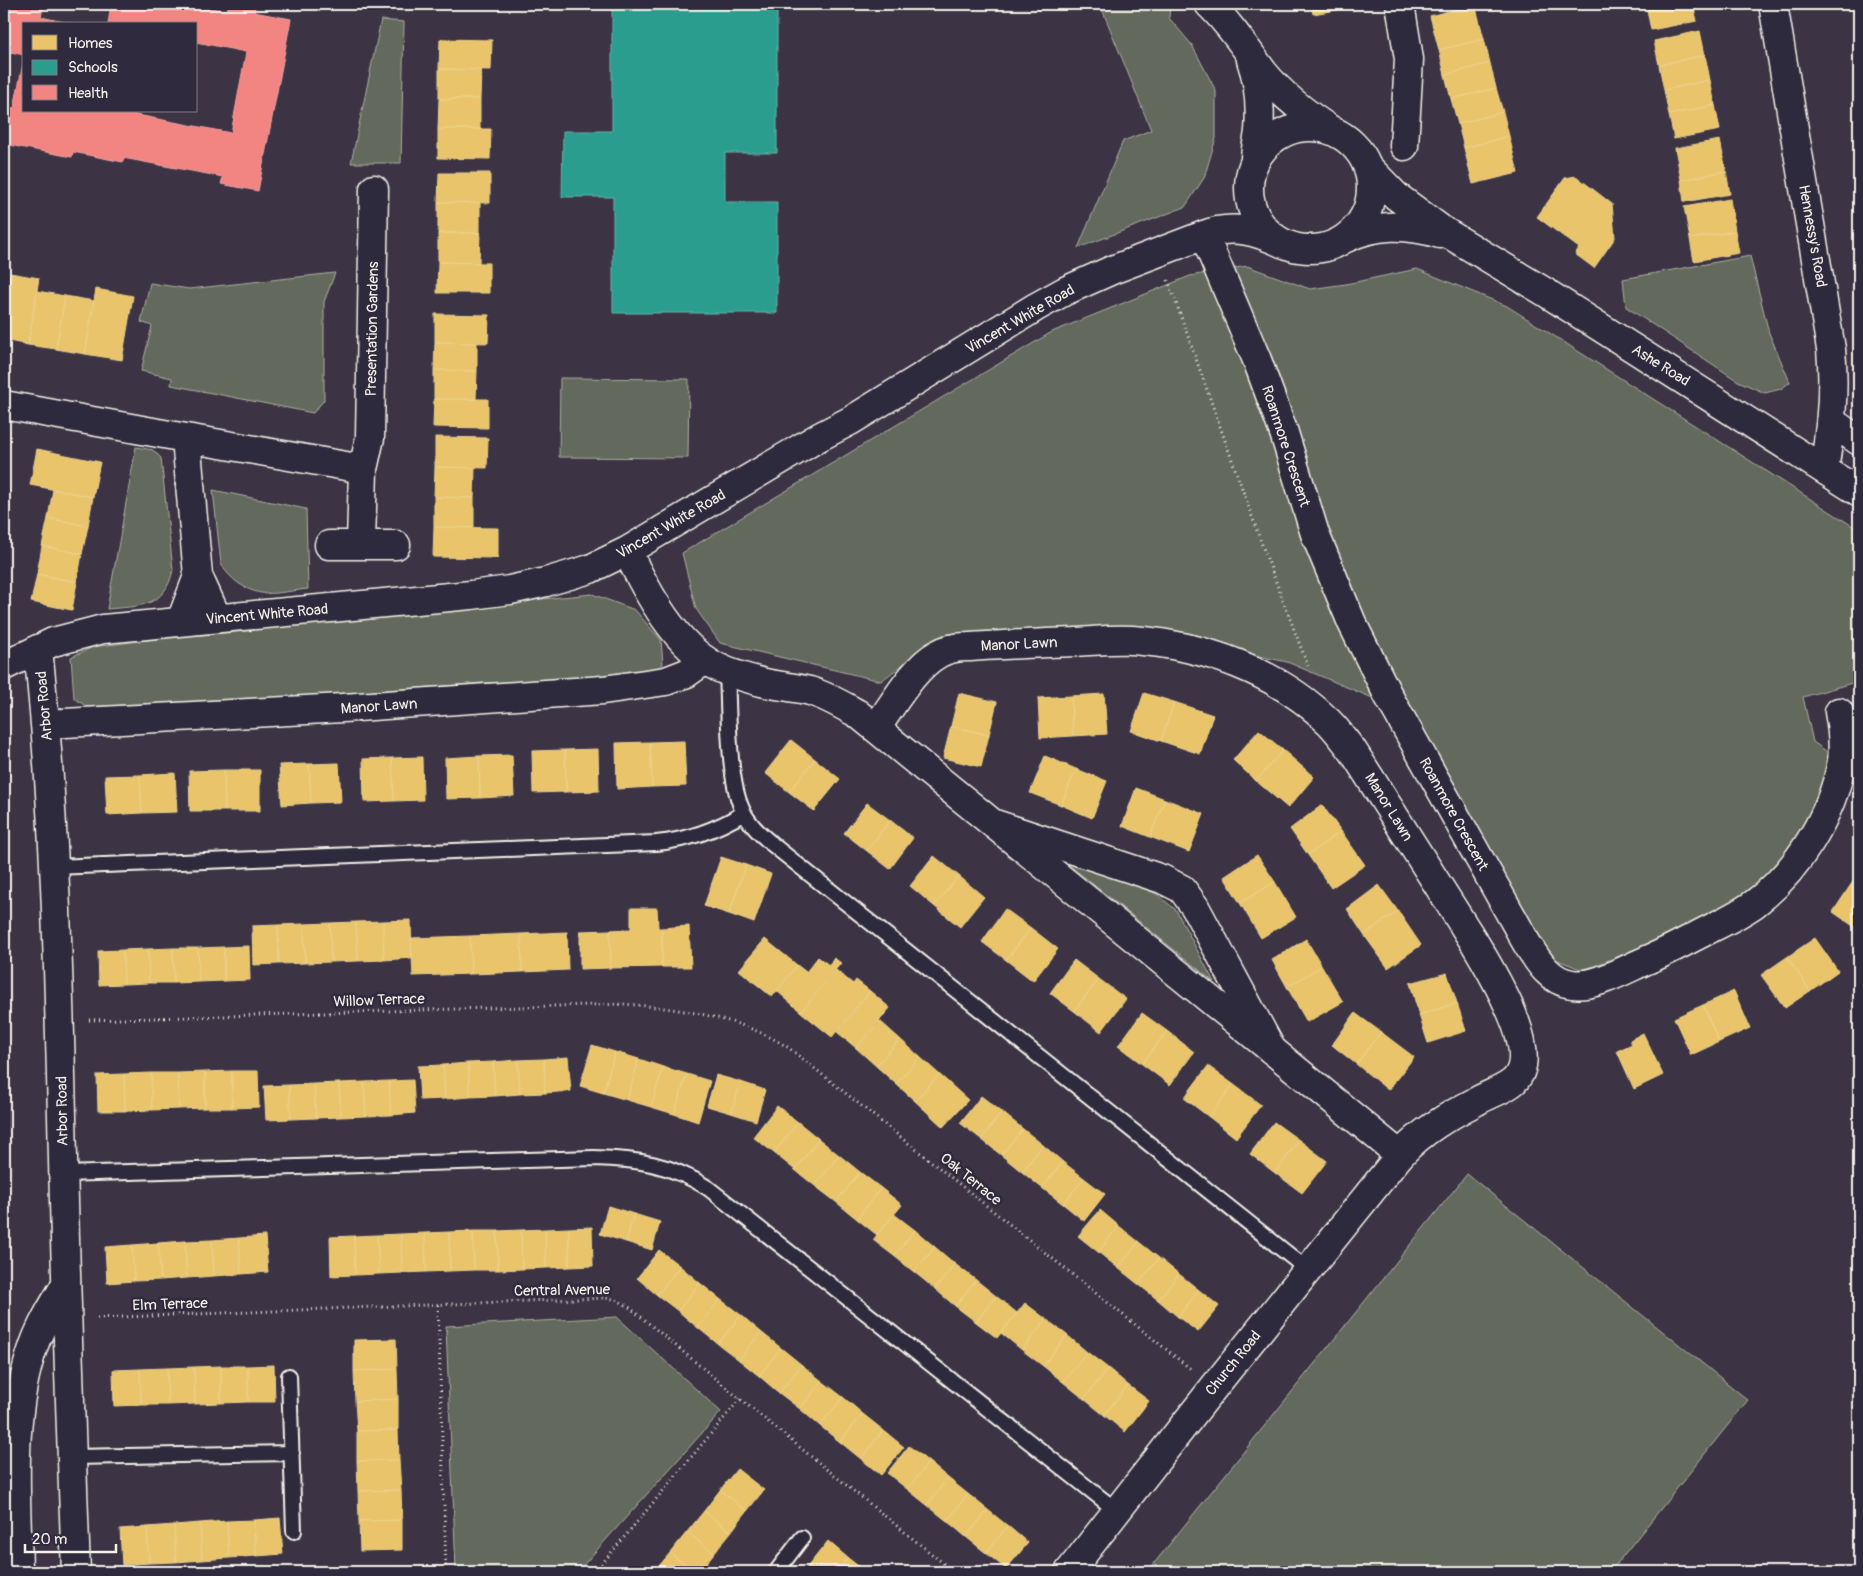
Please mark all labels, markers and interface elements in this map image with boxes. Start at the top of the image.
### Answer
legend [22,22,198,112]
text: Homes [68,34,113,53]
text: Schools [68,58,118,77]
text: Health [68,84,108,103]
street label: Hennessy's Road [1794,183,1831,289]
street label: Presentation Gardens [362,261,383,397]
street label: Vincent White Road [962,281,1078,358]
street label: Ashe Road [1628,340,1693,391]
street label: Roanmore Crescent [1257,383,1314,510]
street label: Vincent White Road [613,486,729,563]
street label: Vincent White Road [205,600,329,629]
street label: Manor Lawn [980,633,1058,656]
street label: Arbor Road [32,670,57,742]
street label: Manor Lawn [340,694,418,719]
street label: Roanmore Crescent [1415,754,1493,875]
street label: Manor Lawn [1360,770,1417,845]
street label: Willow Terrace [333,989,426,1012]
street label: Arbor Road [52,1076,73,1146]
street label: Oak Terrace [936,1149,1006,1210]
street label: Central Avenue [514,1280,611,1301]
street label: Elm Terrace [132,1294,209,1315]
street label: Church Road [1201,1327,1265,1400]
scale bar [25,1521,116,1553]
text: 20 m [32,1530,67,1549]

